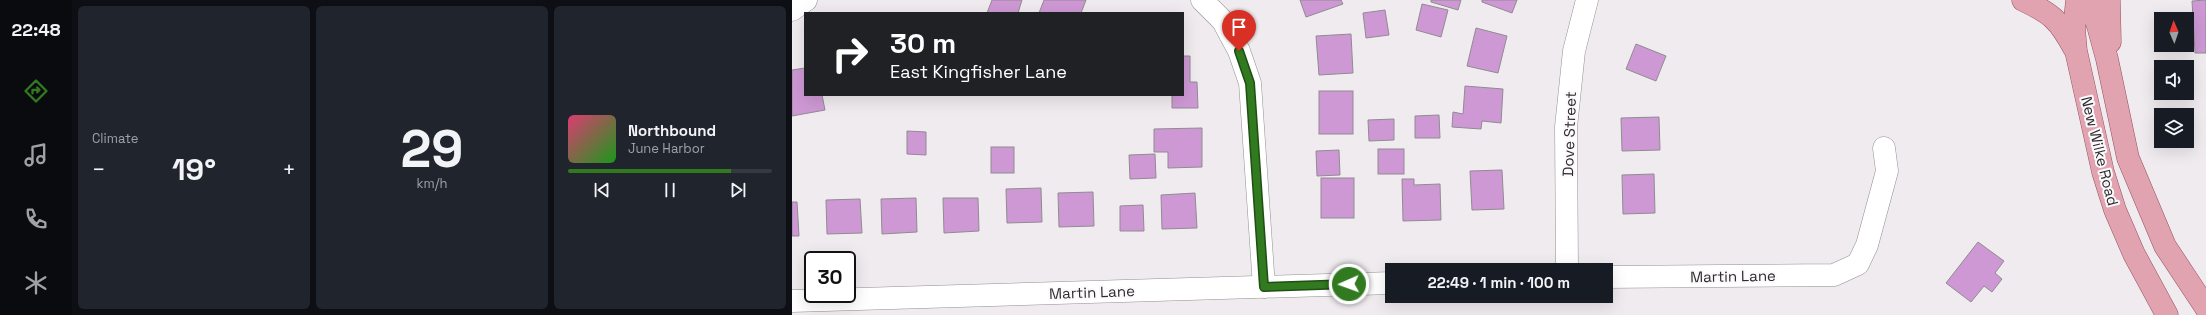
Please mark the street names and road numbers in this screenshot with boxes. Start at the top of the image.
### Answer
street label: Dove Street [1558,91,1580,177]
street label: New Wilke Road [2077,94,2123,208]
street label: Martin Lane [1690,266,1776,286]
street label: Martin Lane [1049,281,1135,303]

